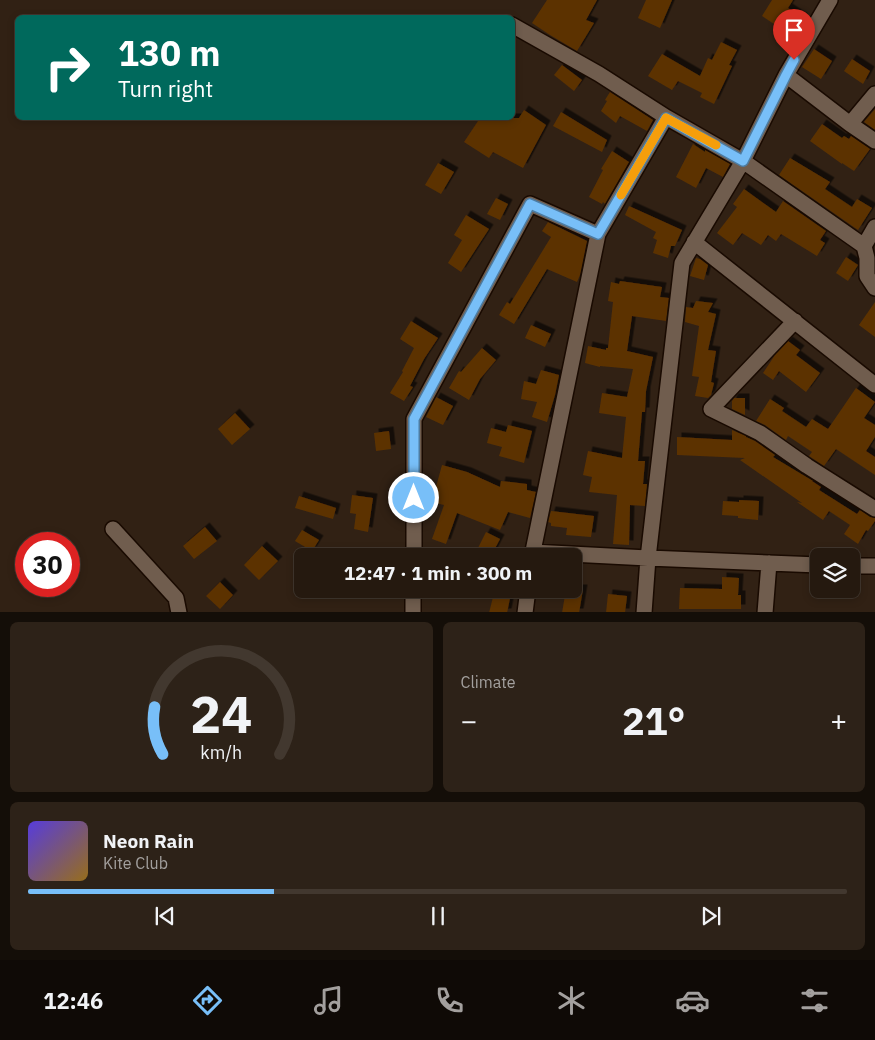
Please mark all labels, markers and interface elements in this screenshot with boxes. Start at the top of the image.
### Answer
pin [773,9,815,60]
icon: arrive [780,16,808,44]
text: 130 m [118,30,221,76]
icon: right [35,35,100,100]
text: Turn right [118,74,213,103]
position arrow [387,471,439,523]
speed limit sign: 30 [15,532,80,597]
map controls [810,548,860,598]
button: layers [810,548,860,598]
text: 12:47 · 1 min · 300 m [344,561,532,585]
text: Climate [461,672,516,692]
text: 24 [190,680,252,747]
text: 21° [622,696,685,745]
text: − [461,702,477,739]
text: + [830,702,847,739]
text: km/h [200,741,242,764]
text: Neon Rain [103,829,194,853]
text: Kite Club [103,853,168,873]
icon: previous [151,902,179,930]
icon: pause [424,902,452,930]
icon: next [697,902,725,930]
icon: directions [190,983,225,1018]
icon: music [311,983,346,1018]
icon: phone [432,983,467,1018]
icon: climate [554,983,589,1018]
icon: car [675,983,710,1018]
icon: filters [797,983,832,1018]
text: 12:46 [43,986,103,1015]

